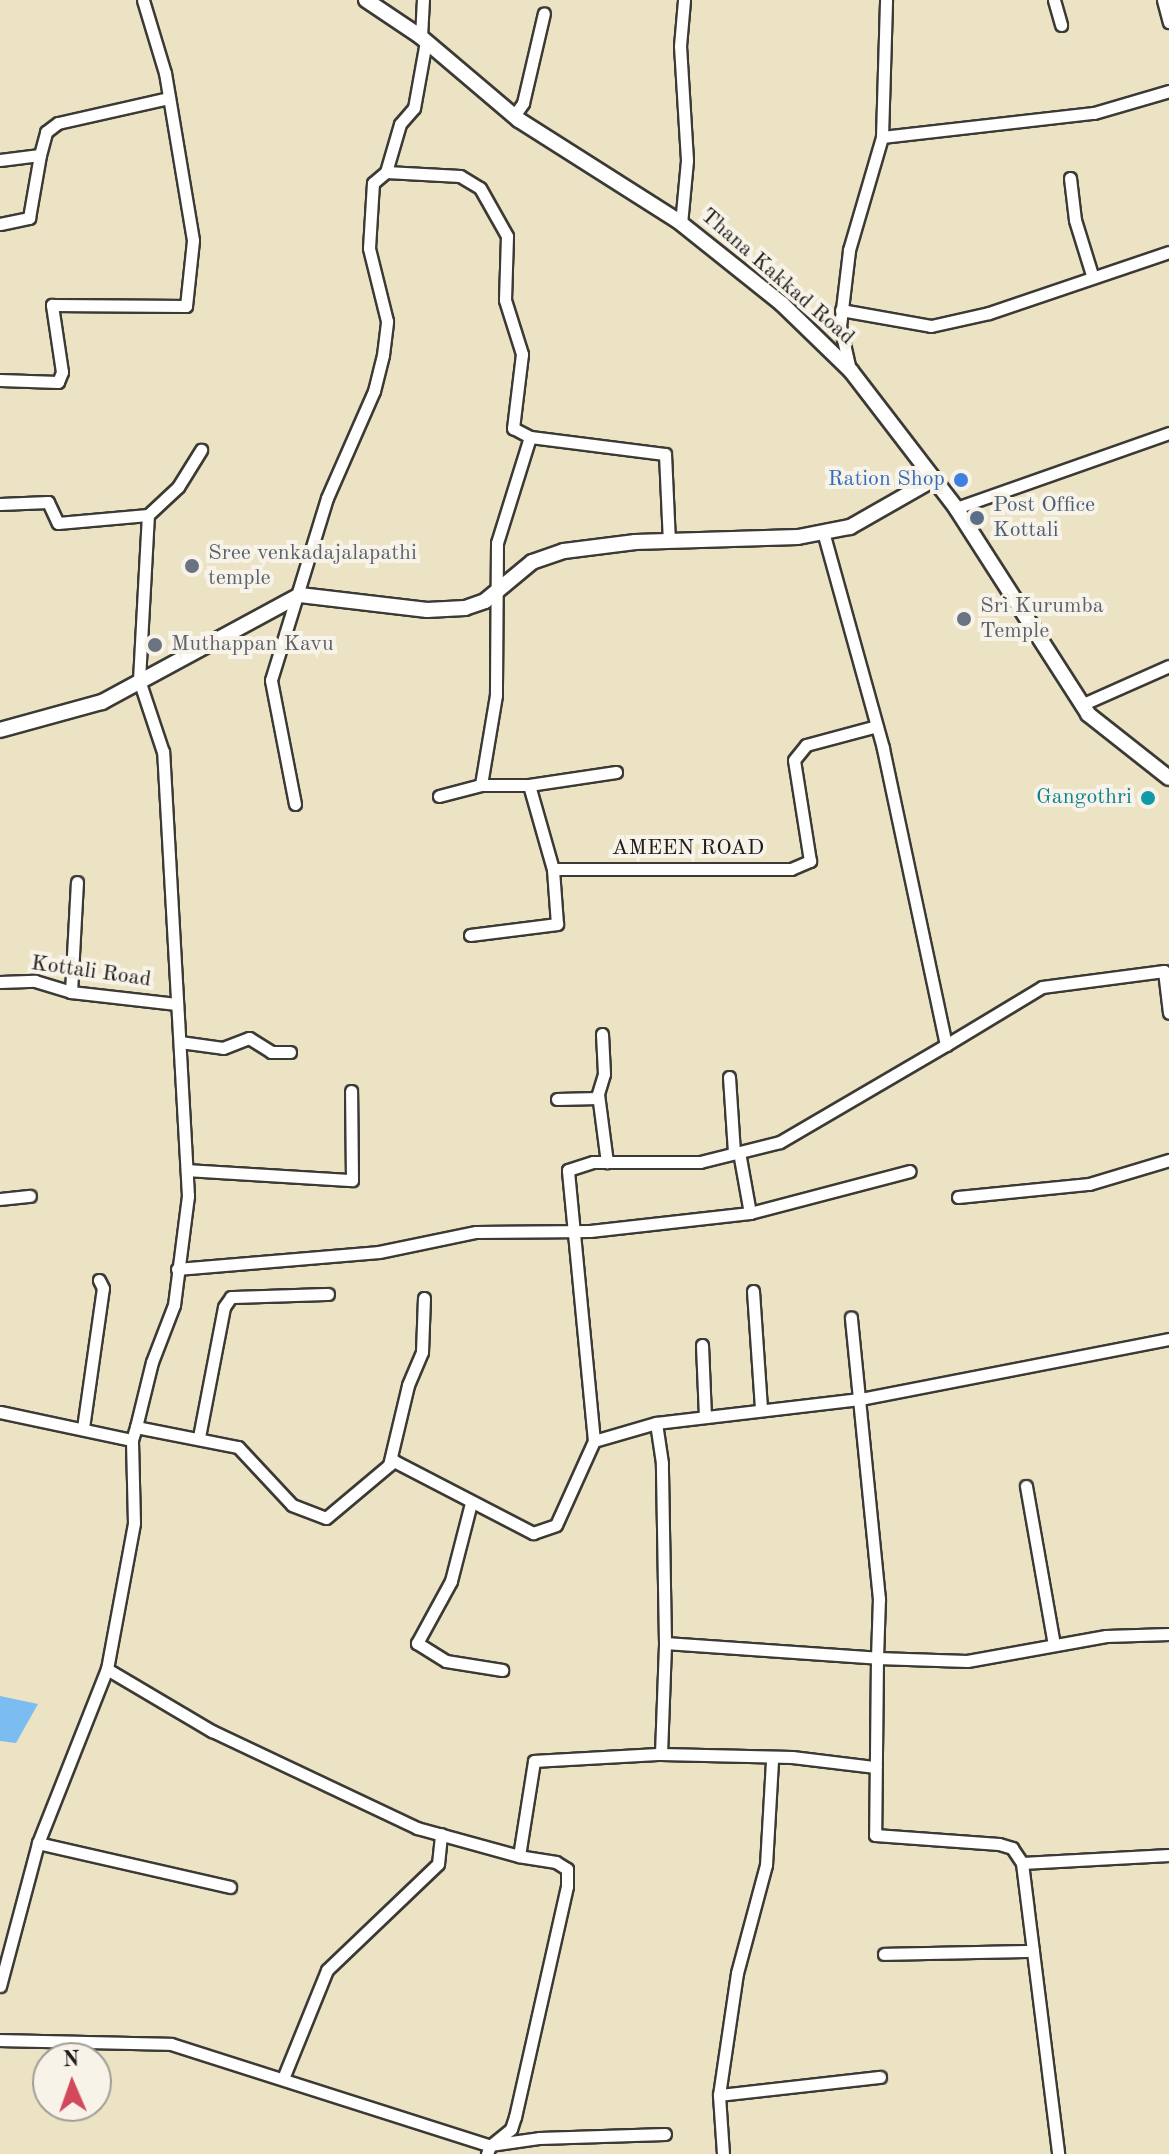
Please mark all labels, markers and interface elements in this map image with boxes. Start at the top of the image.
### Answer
street label: Thana Kakkad Road [695,203,859,351]
place label: Ration Shop [828,467,945,493]
marker: Ration Shop [952,471,970,489]
place label: Post Office Kottali [993,492,1095,544]
marker: Post Office Kottali [968,509,986,527]
place label: Sree venkadajalapathi temple [208,540,417,592]
marker: Sree venkadajalapathi temple [183,557,201,575]
place label: Sri Kurumba Temple [980,593,1104,644]
marker: Sri Kurumba Temple [955,610,973,628]
place label: Muthappan Kavu [171,632,334,658]
marker: Muthappan Kavu [146,636,164,654]
place label: Gangothri [1036,785,1132,811]
marker: Gangothri [1139,789,1157,807]
street label: AMEEN ROAD [612,836,764,862]
street label: Kottali Road [29,951,153,993]
north arrow [32,2042,112,2122]
text: N [62,2049,80,2071]

